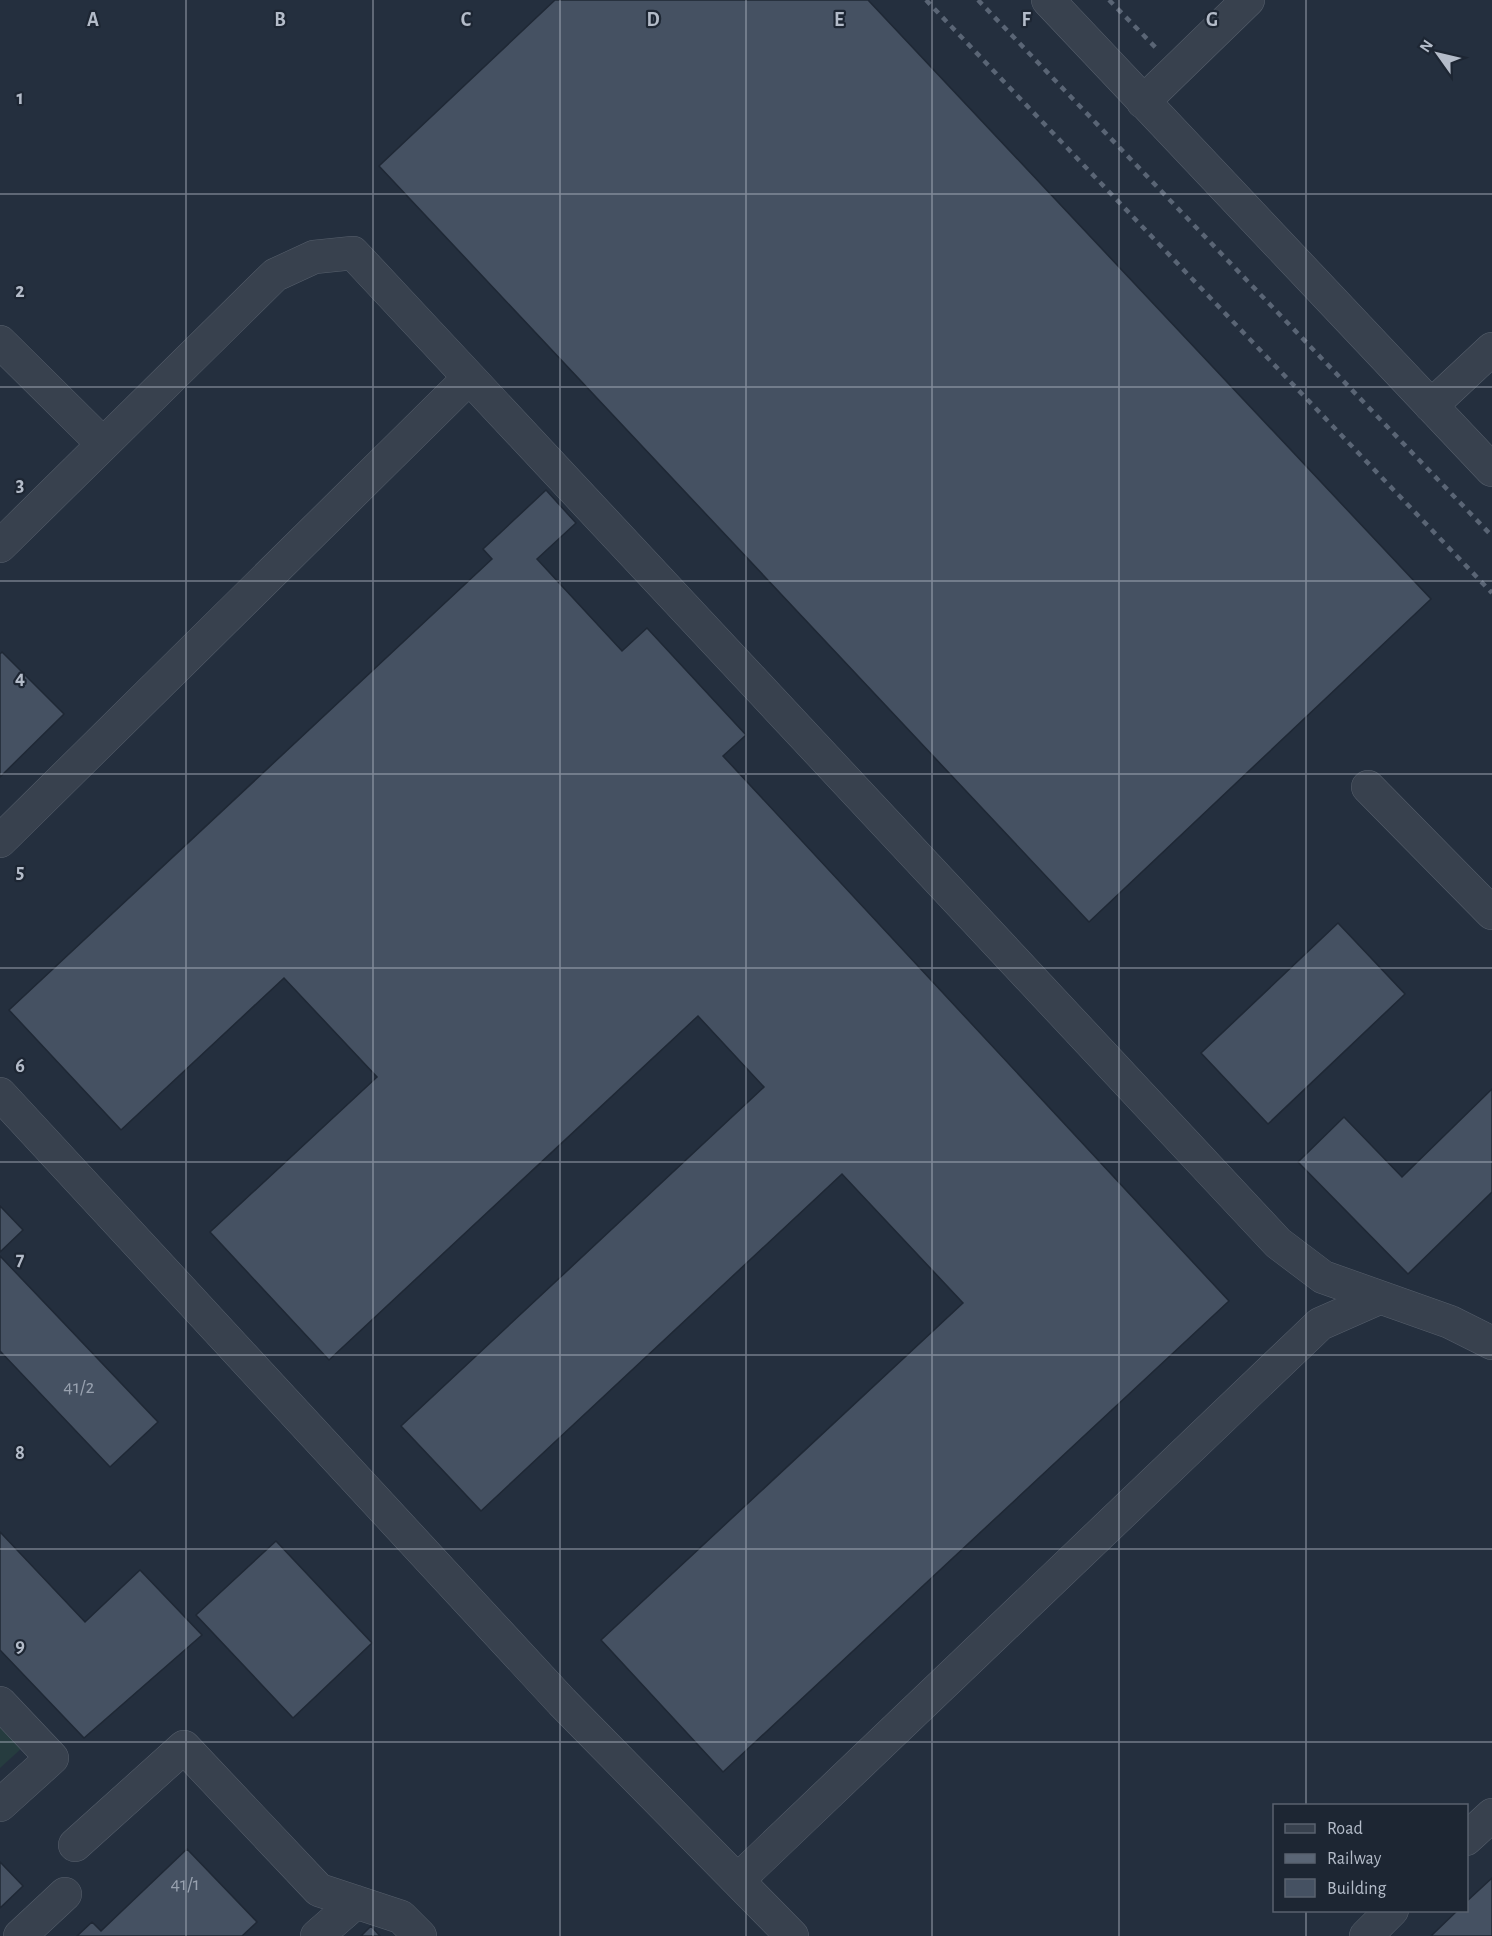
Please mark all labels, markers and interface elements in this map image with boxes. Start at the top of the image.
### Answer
text: A [87,10,99,30]
text: B [274,10,286,30]
text: C [461,10,472,30]
text: D [646,10,660,30]
text: E [834,10,844,30]
text: F [1021,10,1031,30]
text: G [1206,10,1218,30]
north arrow [1408,24,1468,84]
text: N [1417,37,1436,55]
text: 1 [16,88,24,108]
text: 2 [15,281,25,301]
text: 3 [16,475,24,495]
text: 4 [15,668,25,688]
text: 5 [16,862,24,882]
text: 6 [15,1056,25,1076]
text: 7 [16,1249,25,1269]
house number: 41/2 [63,1377,95,1397]
text: 8 [15,1443,25,1463]
text: 9 [15,1636,25,1656]
legend [1273,1804,1468,1912]
text: Road [1327,1820,1363,1838]
text: Railway [1327,1850,1382,1868]
house number: 41/1 [170,1874,200,1894]
text: Building [1327,1880,1387,1898]

